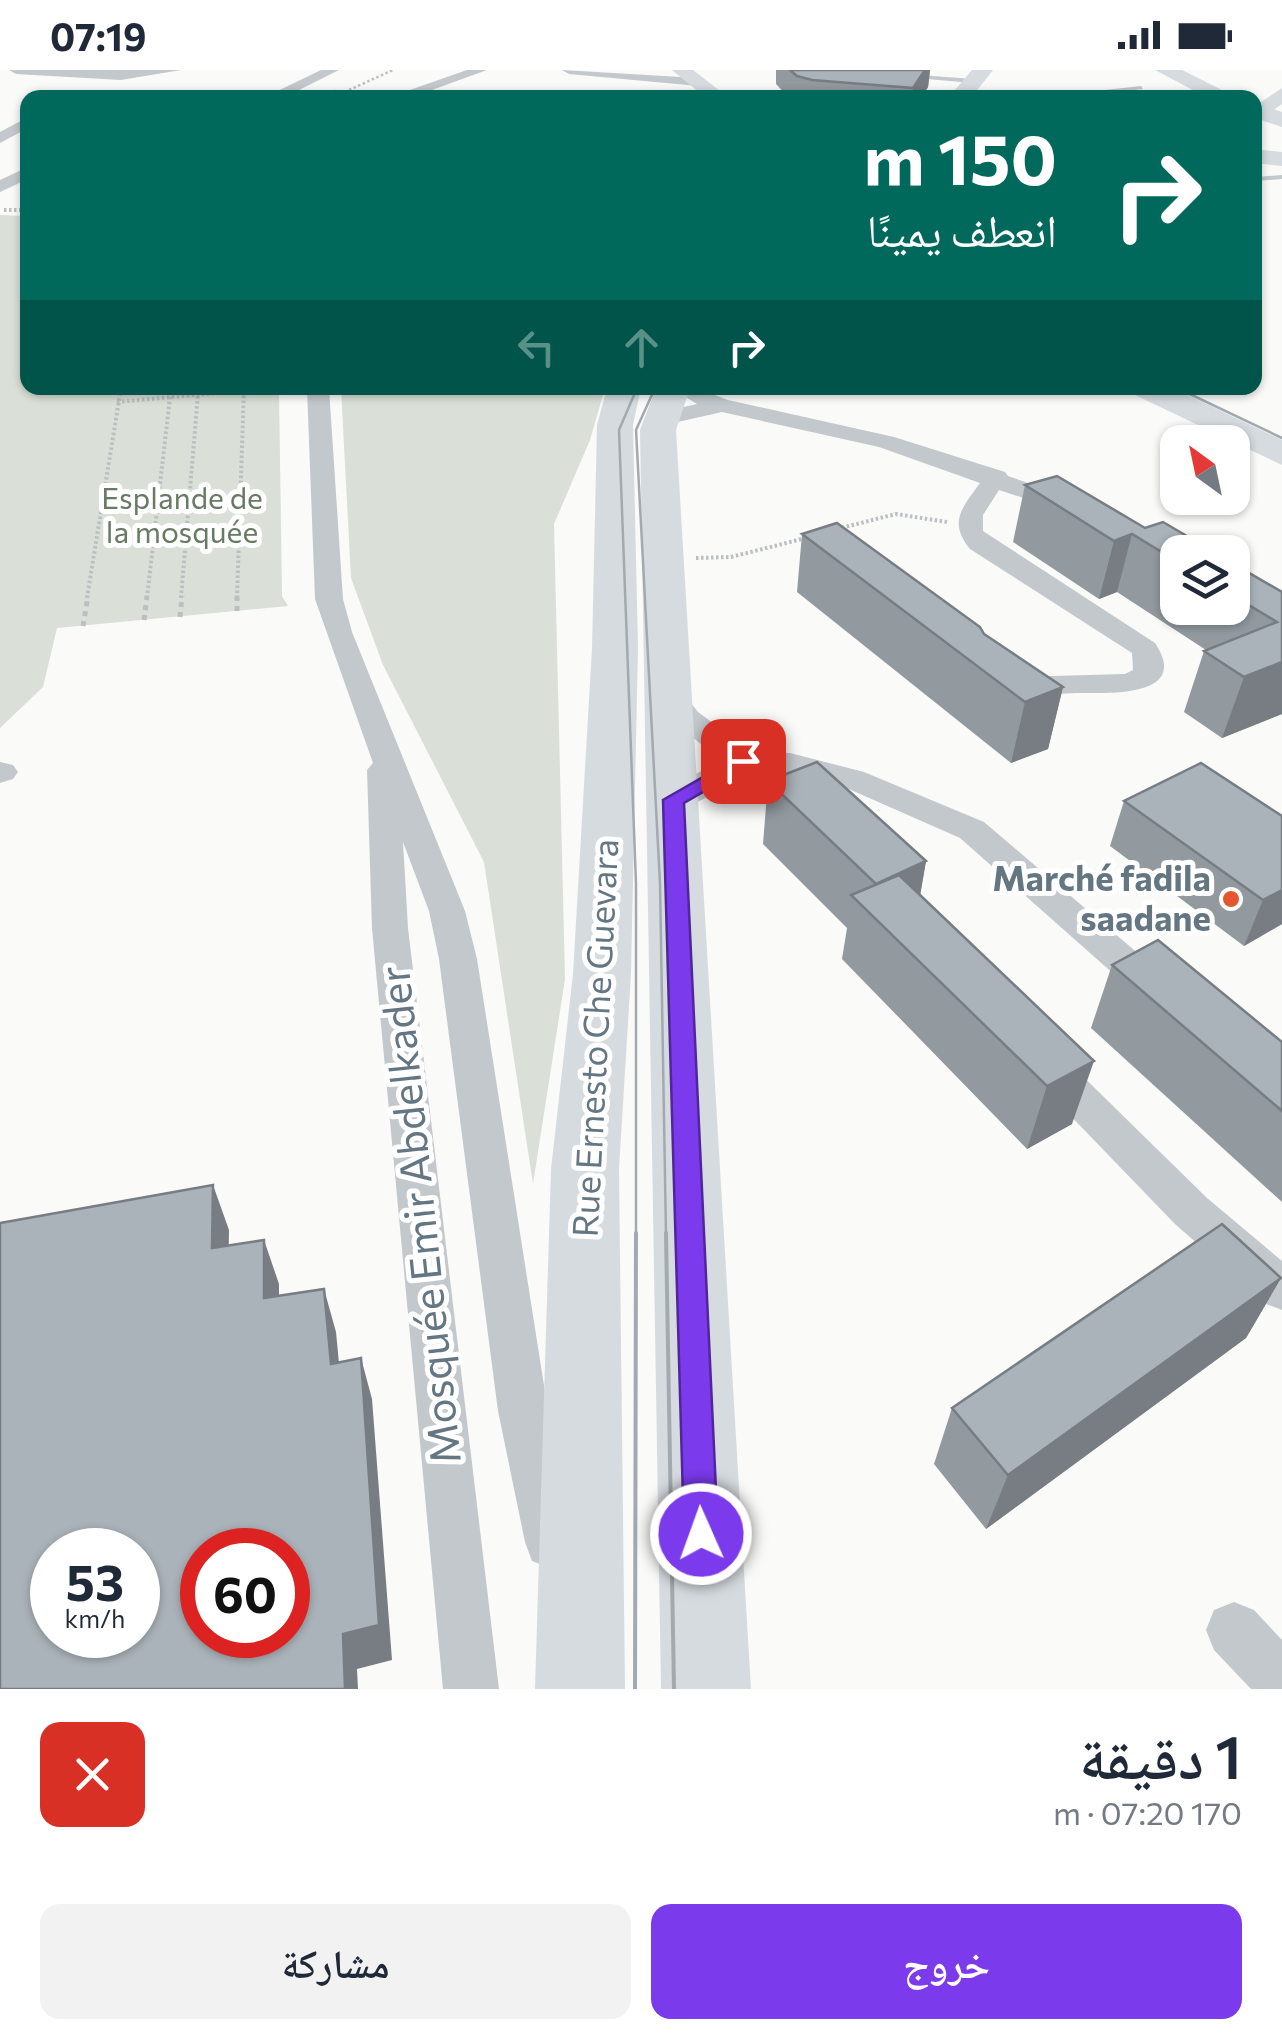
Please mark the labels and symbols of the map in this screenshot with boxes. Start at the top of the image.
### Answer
north arrow [1160,425,1250,515]
park label: Esplande de la mosquée [101,478,263,549]
pin [701,719,786,804]
street label: Rue Ernesto Che Guevara [562,837,625,1238]
place label: Marché fadila saadane [992,855,1211,938]
marker: Marché fadila saadane [1220,888,1242,910]
street label: Mosquée Emir Abdelkader [366,964,470,1467]
position arrow [649,1482,753,1586]
speed limit sign: 60 [180,1528,310,1658]

